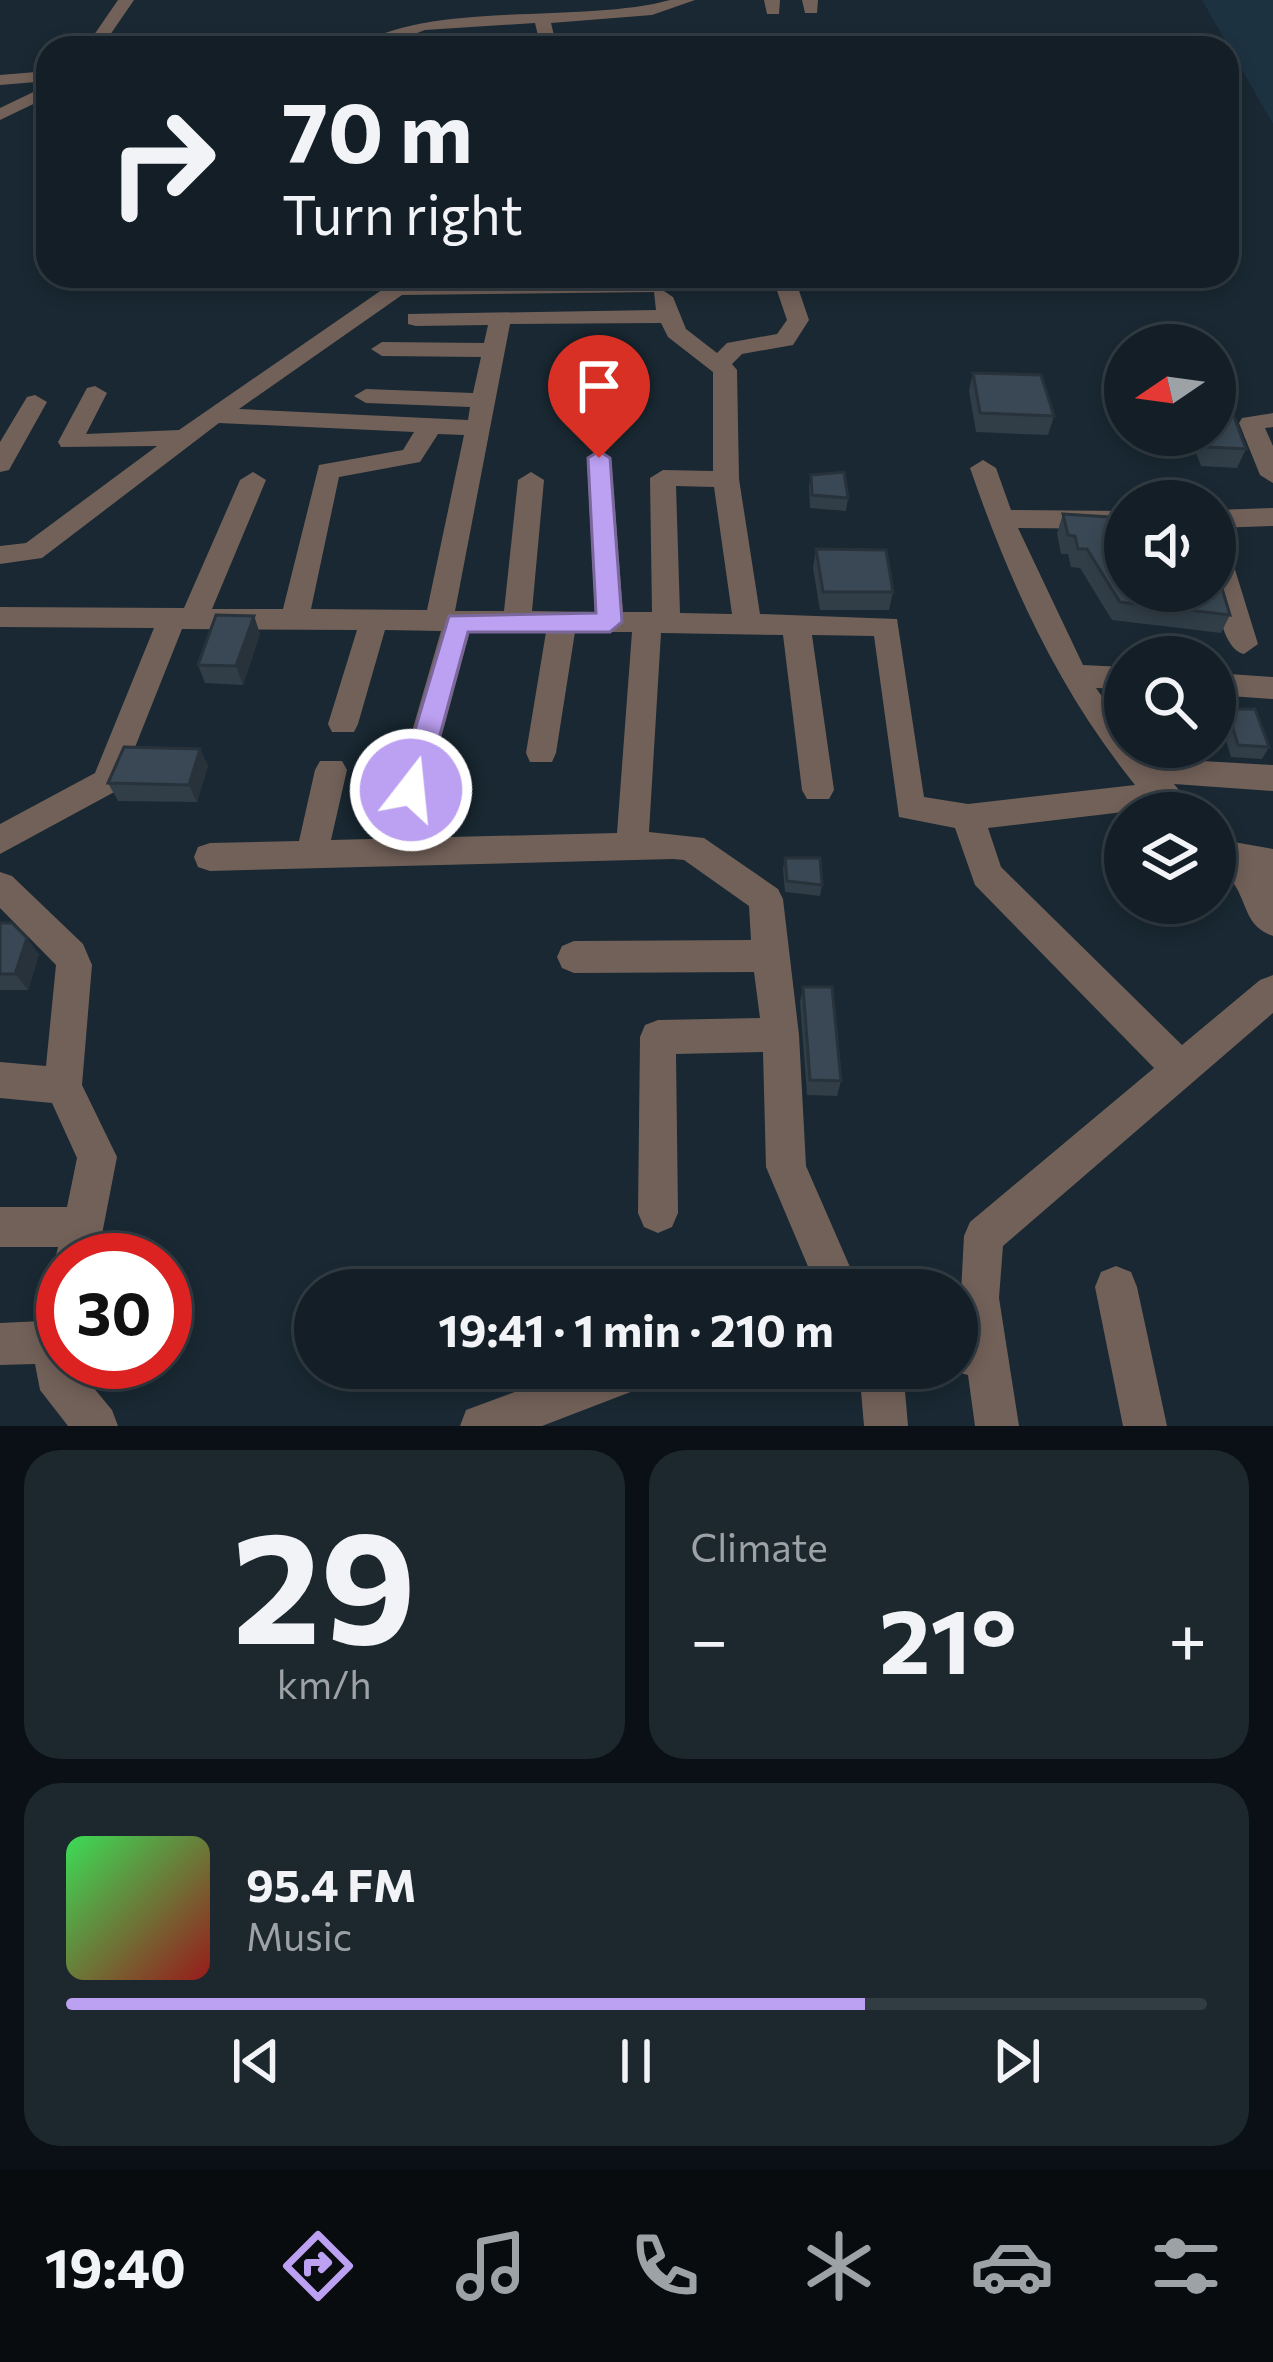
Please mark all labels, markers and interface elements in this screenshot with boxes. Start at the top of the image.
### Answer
text: 70 m [282,78,473,180]
icon: right [84,84,240,240]
text: Turn right [282,180,523,246]
north arrow [1104,324,1236,456]
map controls [1104,324,1236,924]
pin [548,335,650,458]
icon: arrive [566,353,632,419]
button: sound [1104,480,1236,612]
button: search [1104,636,1236,768]
position arrow [348,727,474,853]
button: layers [1104,792,1236,924]
speed limit sign: 30 [36,1233,192,1389]
text: 19:41 · 1 min · 210 m [438,1301,834,1356]
text: 29 [232,1485,416,1676]
text: Climate [691,1522,828,1570]
text: 21° [879,1582,1017,1693]
text: − [691,1597,728,1678]
text: + [1168,1597,1207,1678]
text: km/h [277,1659,372,1707]
text: 95.4 FM [246,1856,416,1911]
text: Music [246,1911,352,1959]
icon: previous [223,2028,289,2094]
icon: pause [603,2028,669,2094]
icon: next [984,2028,1050,2094]
icon: directions [276,2224,360,2308]
icon: music [449,2224,533,2308]
icon: phone [623,2224,707,2308]
icon: climate [797,2224,881,2308]
icon: car [970,2224,1054,2308]
icon: filters [1144,2224,1228,2308]
text: 19:40 [45,2233,186,2299]

